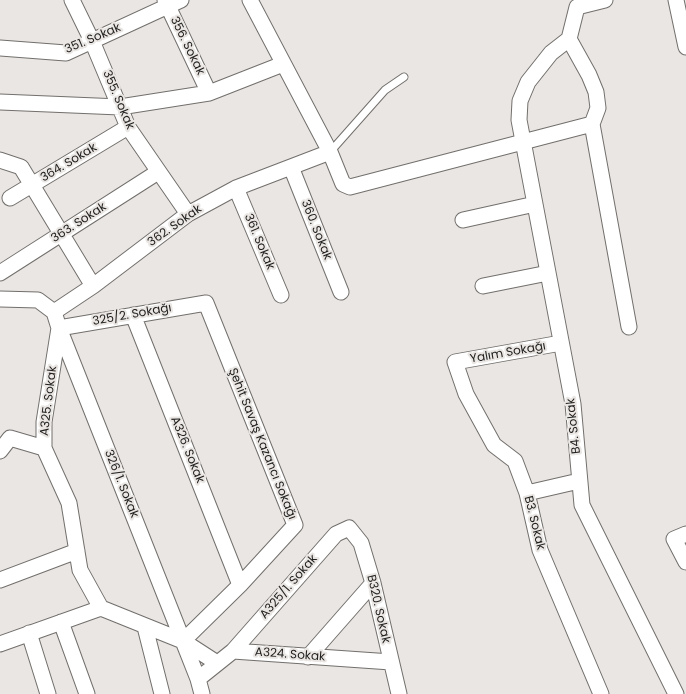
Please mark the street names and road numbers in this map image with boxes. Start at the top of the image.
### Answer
street label: 356. Sokak [167,14,207,78]
street label: 351. Sokak [63,21,123,57]
street label: 355. Sokak [99,68,137,132]
street label: 364. Sokak [38,141,100,185]
street label: 360. Sokak [297,198,335,262]
street label: 363. Sokak [49,200,109,246]
street label: 362. Sokak [145,202,205,250]
street label: 361. Sokak [241,212,277,272]
street label: 325/2. Sokağı [91,301,173,329]
street label: Yalım Sokağı [469,339,547,367]
street label: A325. Sokak [38,365,60,437]
street label: Şehit Savaş Kazancı Sokağı [225,366,299,522]
street label: B4. Sokak [564,397,584,455]
street label: A326. Sokak [167,415,207,485]
street label: 326/1. Sokak [101,448,141,520]
street label: B3. Sokak [520,494,548,552]
street label: A325/1. Sokak [257,552,321,622]
street label: B320. Sokak [363,573,393,645]
street label: A324. Sokak [254,645,326,665]

